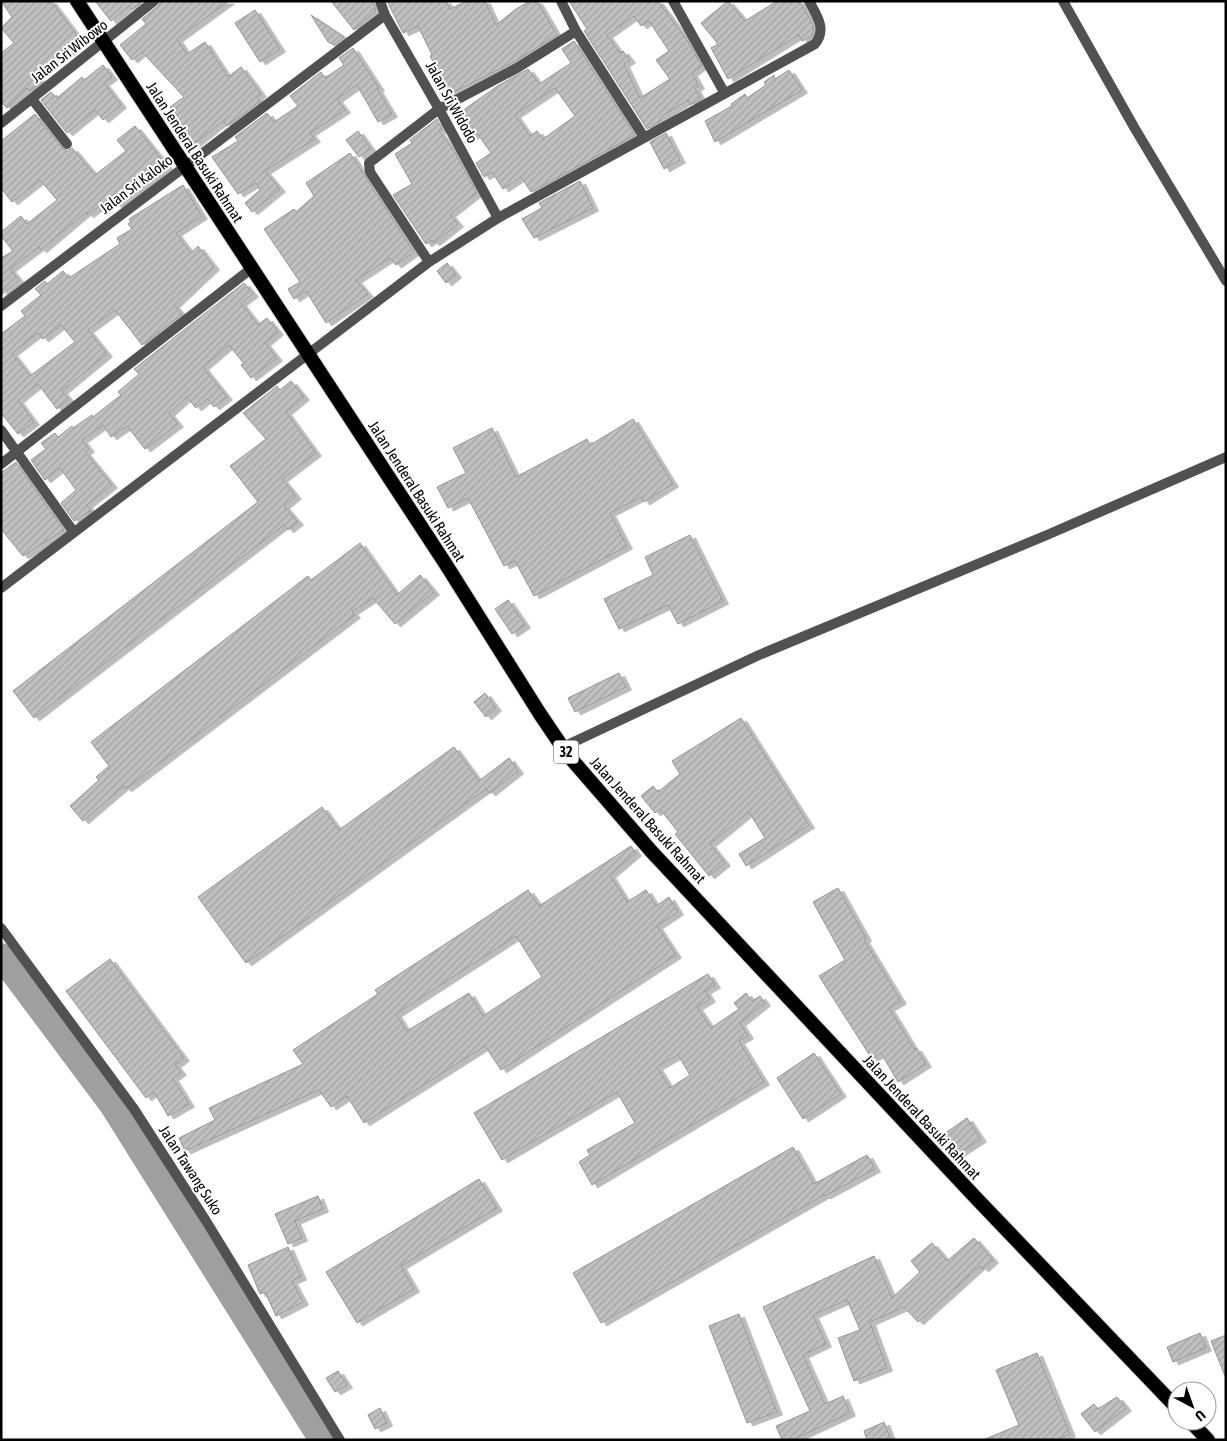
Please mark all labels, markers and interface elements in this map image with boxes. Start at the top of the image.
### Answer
street label: Jalan Sri Wibowo [27,16,111,86]
street label: Jalan Sri Widodo [423,58,481,146]
street label: Jalan Jenderal Basuki Rahmat [143,79,247,225]
street label: Jalan Sri Kaloko [96,151,176,217]
street label: Jalan Jenderal Basuki Rahmat [365,418,469,564]
road number: 32 [554,740,578,764]
street label: Jalan Jenderal Basuki Rahmat [587,753,709,887]
street label: Jalan Jenderal Basuki Rahmat [860,1051,984,1183]
street label: Jalan Tawang Suko [156,1122,226,1218]
north arrow [1167,1381,1217,1431]
text: U [1192,1407,1209,1425]

